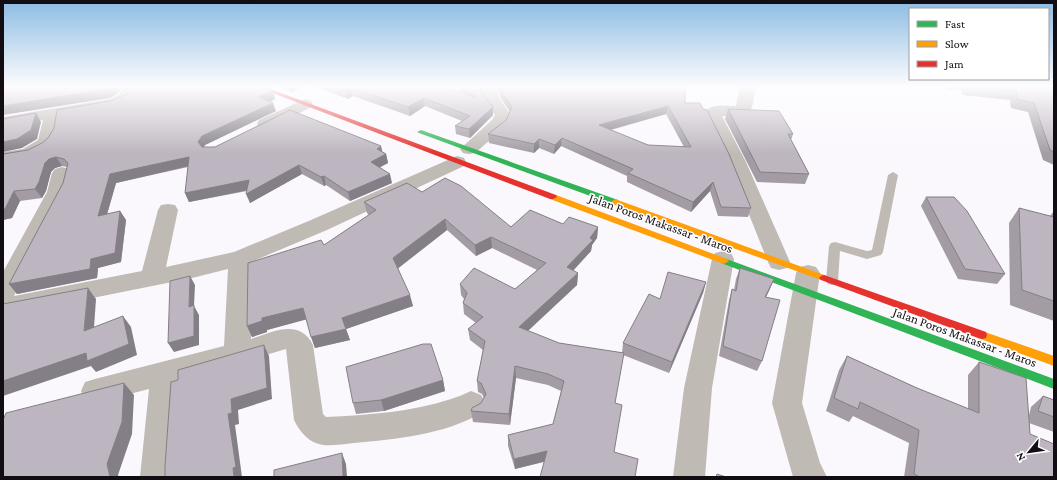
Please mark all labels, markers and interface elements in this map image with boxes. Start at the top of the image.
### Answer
legend [909,8,1049,80]
text: Fast [945,17,966,31]
text: Slow [945,37,969,51]
text: Jam [944,57,964,71]
street label: Jalan Poros Makassar - Maros [586,190,735,256]
street label: Jalan Poros Makassar - Maros [890,304,1039,370]
north arrow [1009,432,1049,472]
text: N [1013,450,1027,463]

